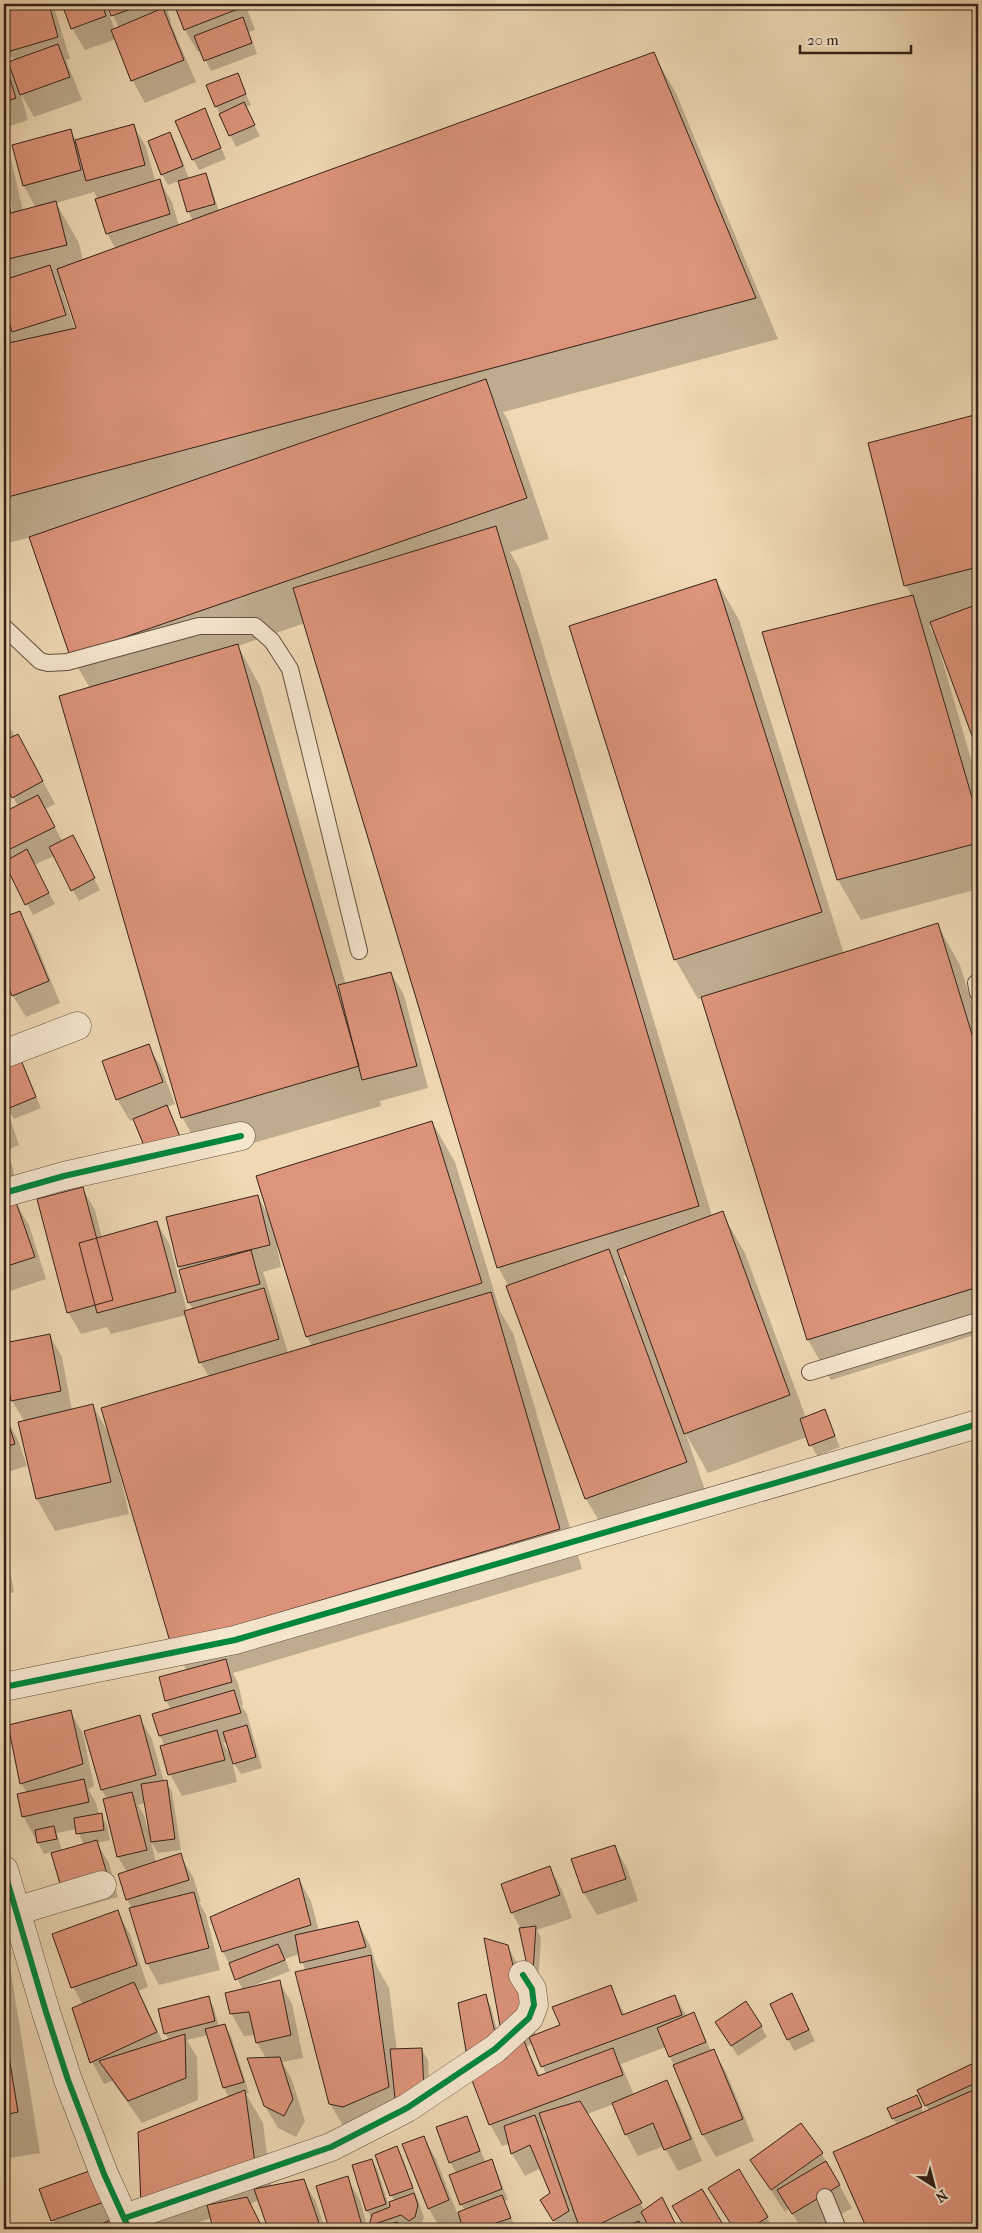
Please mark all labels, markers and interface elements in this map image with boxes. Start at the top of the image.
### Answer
scale bar [800,22,911,54]
text: 20 m [807,31,839,49]
north arrow [910,2160,960,2210]
text: N [932,2186,951,2206]

